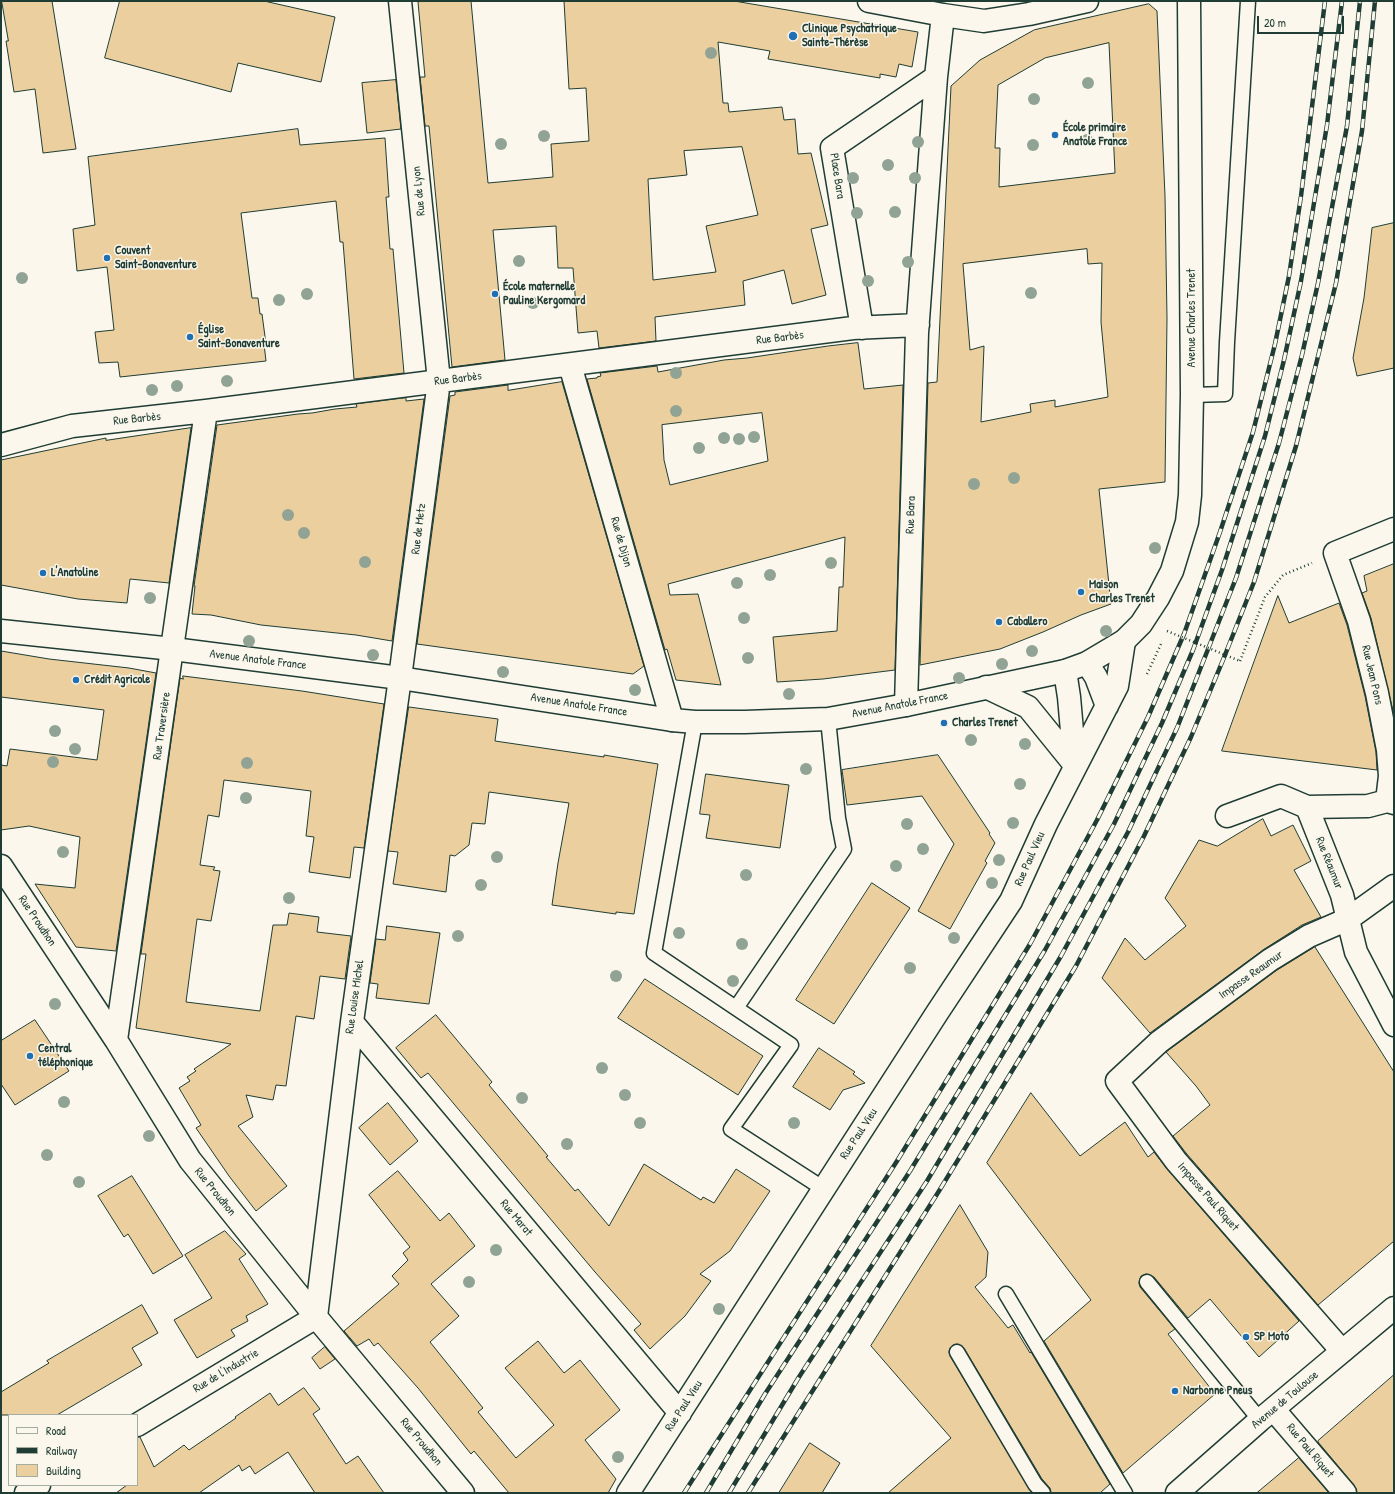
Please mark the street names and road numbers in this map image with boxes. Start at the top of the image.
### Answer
street label: Place Bara [826,152,848,200]
street label: Rue de Lyon [409,165,429,217]
street label: Avenue Charles Trenet [1185,269,1199,367]
street label: Rue Barbès [756,328,804,348]
street label: Rue Barbès [434,369,482,389]
street label: Rue Barbès [113,409,161,429]
street label: Rue Bara [903,496,919,534]
street label: Rue de Metz [409,503,429,555]
street label: Rue de Dijon [607,515,635,569]
street label: Rue Jean Pons [1358,644,1386,706]
street label: Avenue Anatole France [209,647,307,673]
street label: Avenue Anatole France [851,689,949,721]
street label: Avenue Anatole France [530,690,628,720]
street label: Rue Traversière [150,691,174,761]
street label: Rue Paul Vieu [1012,830,1048,888]
street label: Rue Réaumur [1312,835,1346,891]
street label: Rue Proudhon [15,893,59,949]
street label: Impasse Reaumur [1216,948,1286,1002]
street label: Rue Louise Michel [343,959,367,1035]
street label: Rue Paul Vieu [837,1106,881,1162]
street label: Impasse Paul Riquet [1174,1160,1242,1234]
street label: Rue Proudhon [191,1165,239,1219]
street label: Rue Marat [497,1197,535,1239]
street label: Rue de l'Industrie [191,1346,261,1396]
street label: Avenue de Toulouse [1249,1368,1321,1432]
street label: Rue Paul Vieu [662,1378,706,1434]
street label: Rue Proudhon [397,1415,445,1469]
street label: Rue Paul Riquet [1283,1421,1337,1481]

